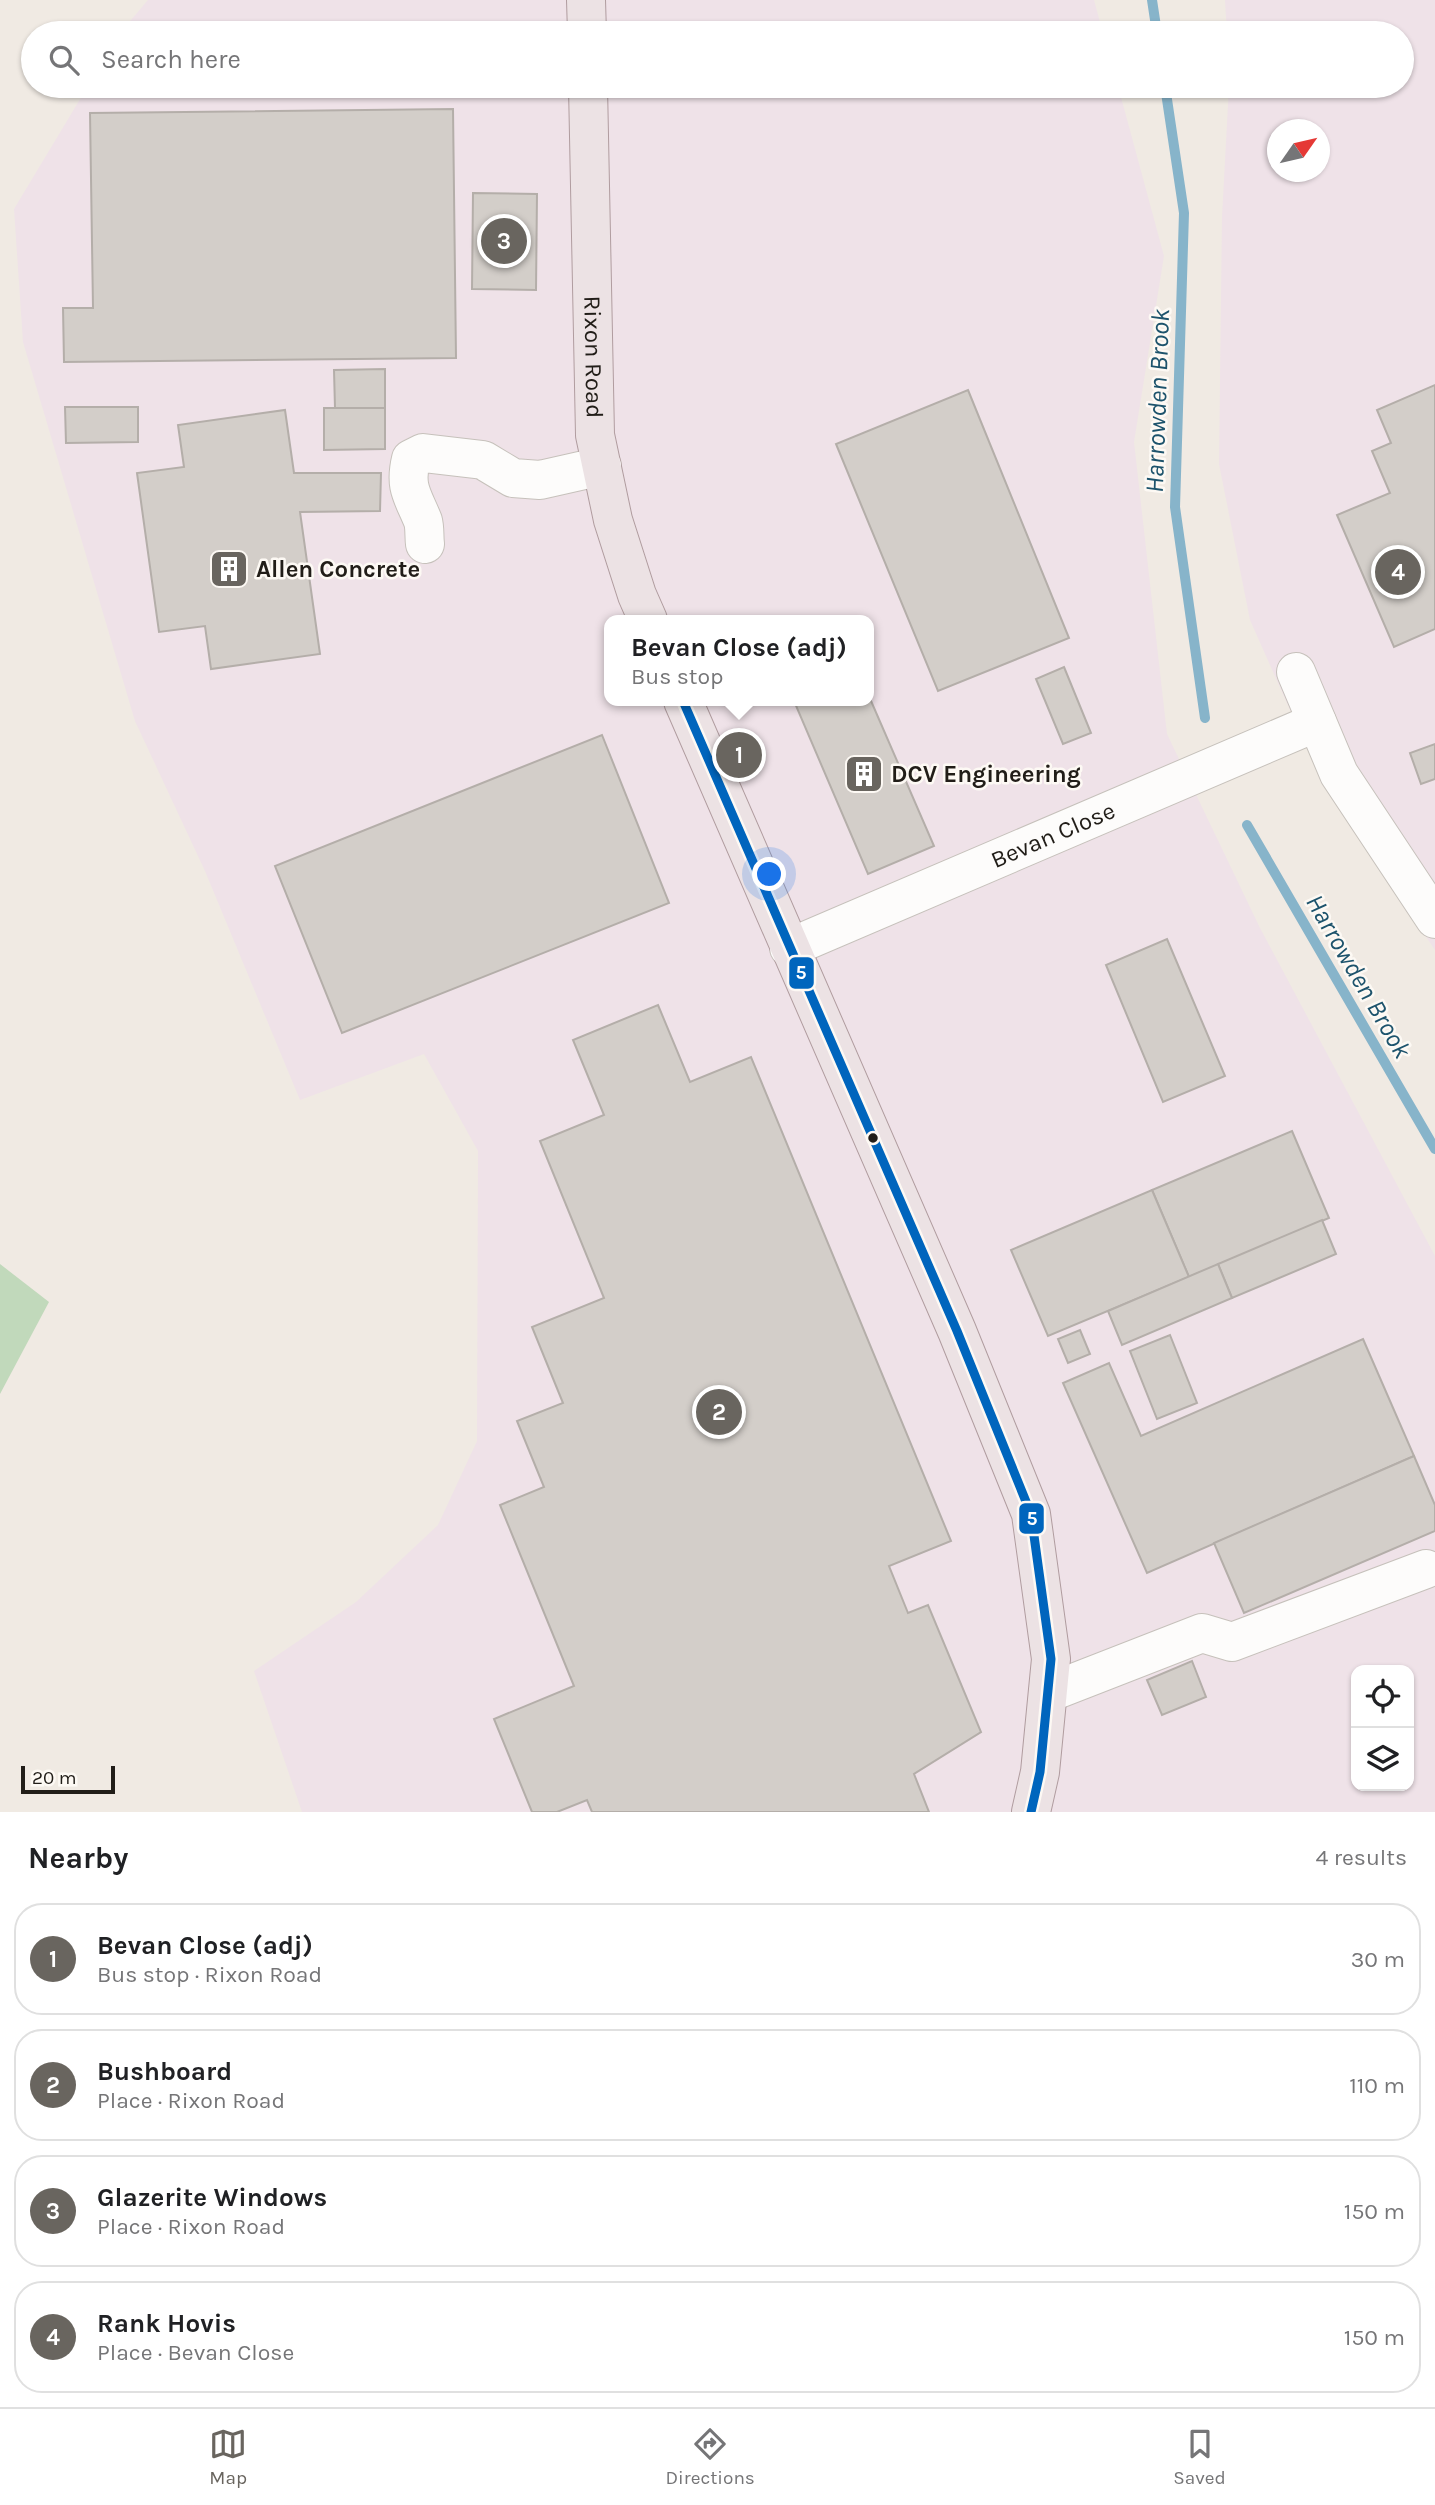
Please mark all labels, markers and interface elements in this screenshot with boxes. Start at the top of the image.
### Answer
search box [21,21,1414,98]
icon: search [45,41,83,79]
text: Search here [101,44,241,75]
north arrow [1267,119,1330,182]
pin: 3 [481,215,527,267]
street label: Rixon Road [578,295,609,419]
water label: Harrowden Brook [1139,308,1176,494]
pin: 4 [1375,546,1421,598]
building icon: Allen Concrete [208,548,250,590]
place label: Allen Concrete [256,555,420,583]
popup [604,615,874,706]
text: Bevan Close (adj) [631,632,847,663]
text: Bus stop [631,663,724,690]
pin: 1 [716,729,762,781]
building icon: DCV Engineering [843,753,885,795]
place label: DCV Engineering [891,760,1081,788]
street label: Bevan Close [987,796,1119,874]
your location [752,857,786,891]
water label: Harrowden Brook [1299,889,1418,1064]
line badge: 5 [788,956,815,990]
text: 5 [795,962,807,984]
unlabelled marker [866,1131,880,1145]
pin: 2 [696,1386,742,1438]
line badge: 5 [1018,1502,1045,1535]
text: 5 [1026,1508,1038,1530]
map controls [1351,1665,1414,1791]
button: locate [1351,1665,1414,1728]
button: layers [1351,1728,1414,1791]
scale bar [21,1763,116,1795]
text: 20 m [32,1767,77,1789]
text: Nearby [28,1840,128,1876]
text: 4 results [1315,1844,1407,1871]
text: Bevan Close (adj) [97,1930,313,1961]
text: 1 [49,1946,57,1973]
text: 30 m [1351,1946,1405,1973]
text: Bus stop · Rixon Road [97,1961,322,1988]
text: Bushboard [97,2056,232,2087]
text: 2 [46,2072,60,2099]
text: 110 m [1349,2072,1405,2099]
text: Place · Rixon Road [97,2087,285,2114]
text: Glazerite Windows [97,2182,327,2213]
text: 3 [46,2198,60,2225]
text: 150 m [1344,2198,1405,2225]
text: Place · Rixon Road [97,2213,285,2240]
text: Rank Hovis [97,2308,236,2339]
text: 4 [46,2324,60,2351]
text: 150 m [1344,2324,1405,2351]
text: Place · Bevan Close [97,2339,294,2366]
tab: Map [209,2425,247,2489]
tab: Directions [666,2425,755,2489]
tab: Saved [1173,2425,1226,2489]

